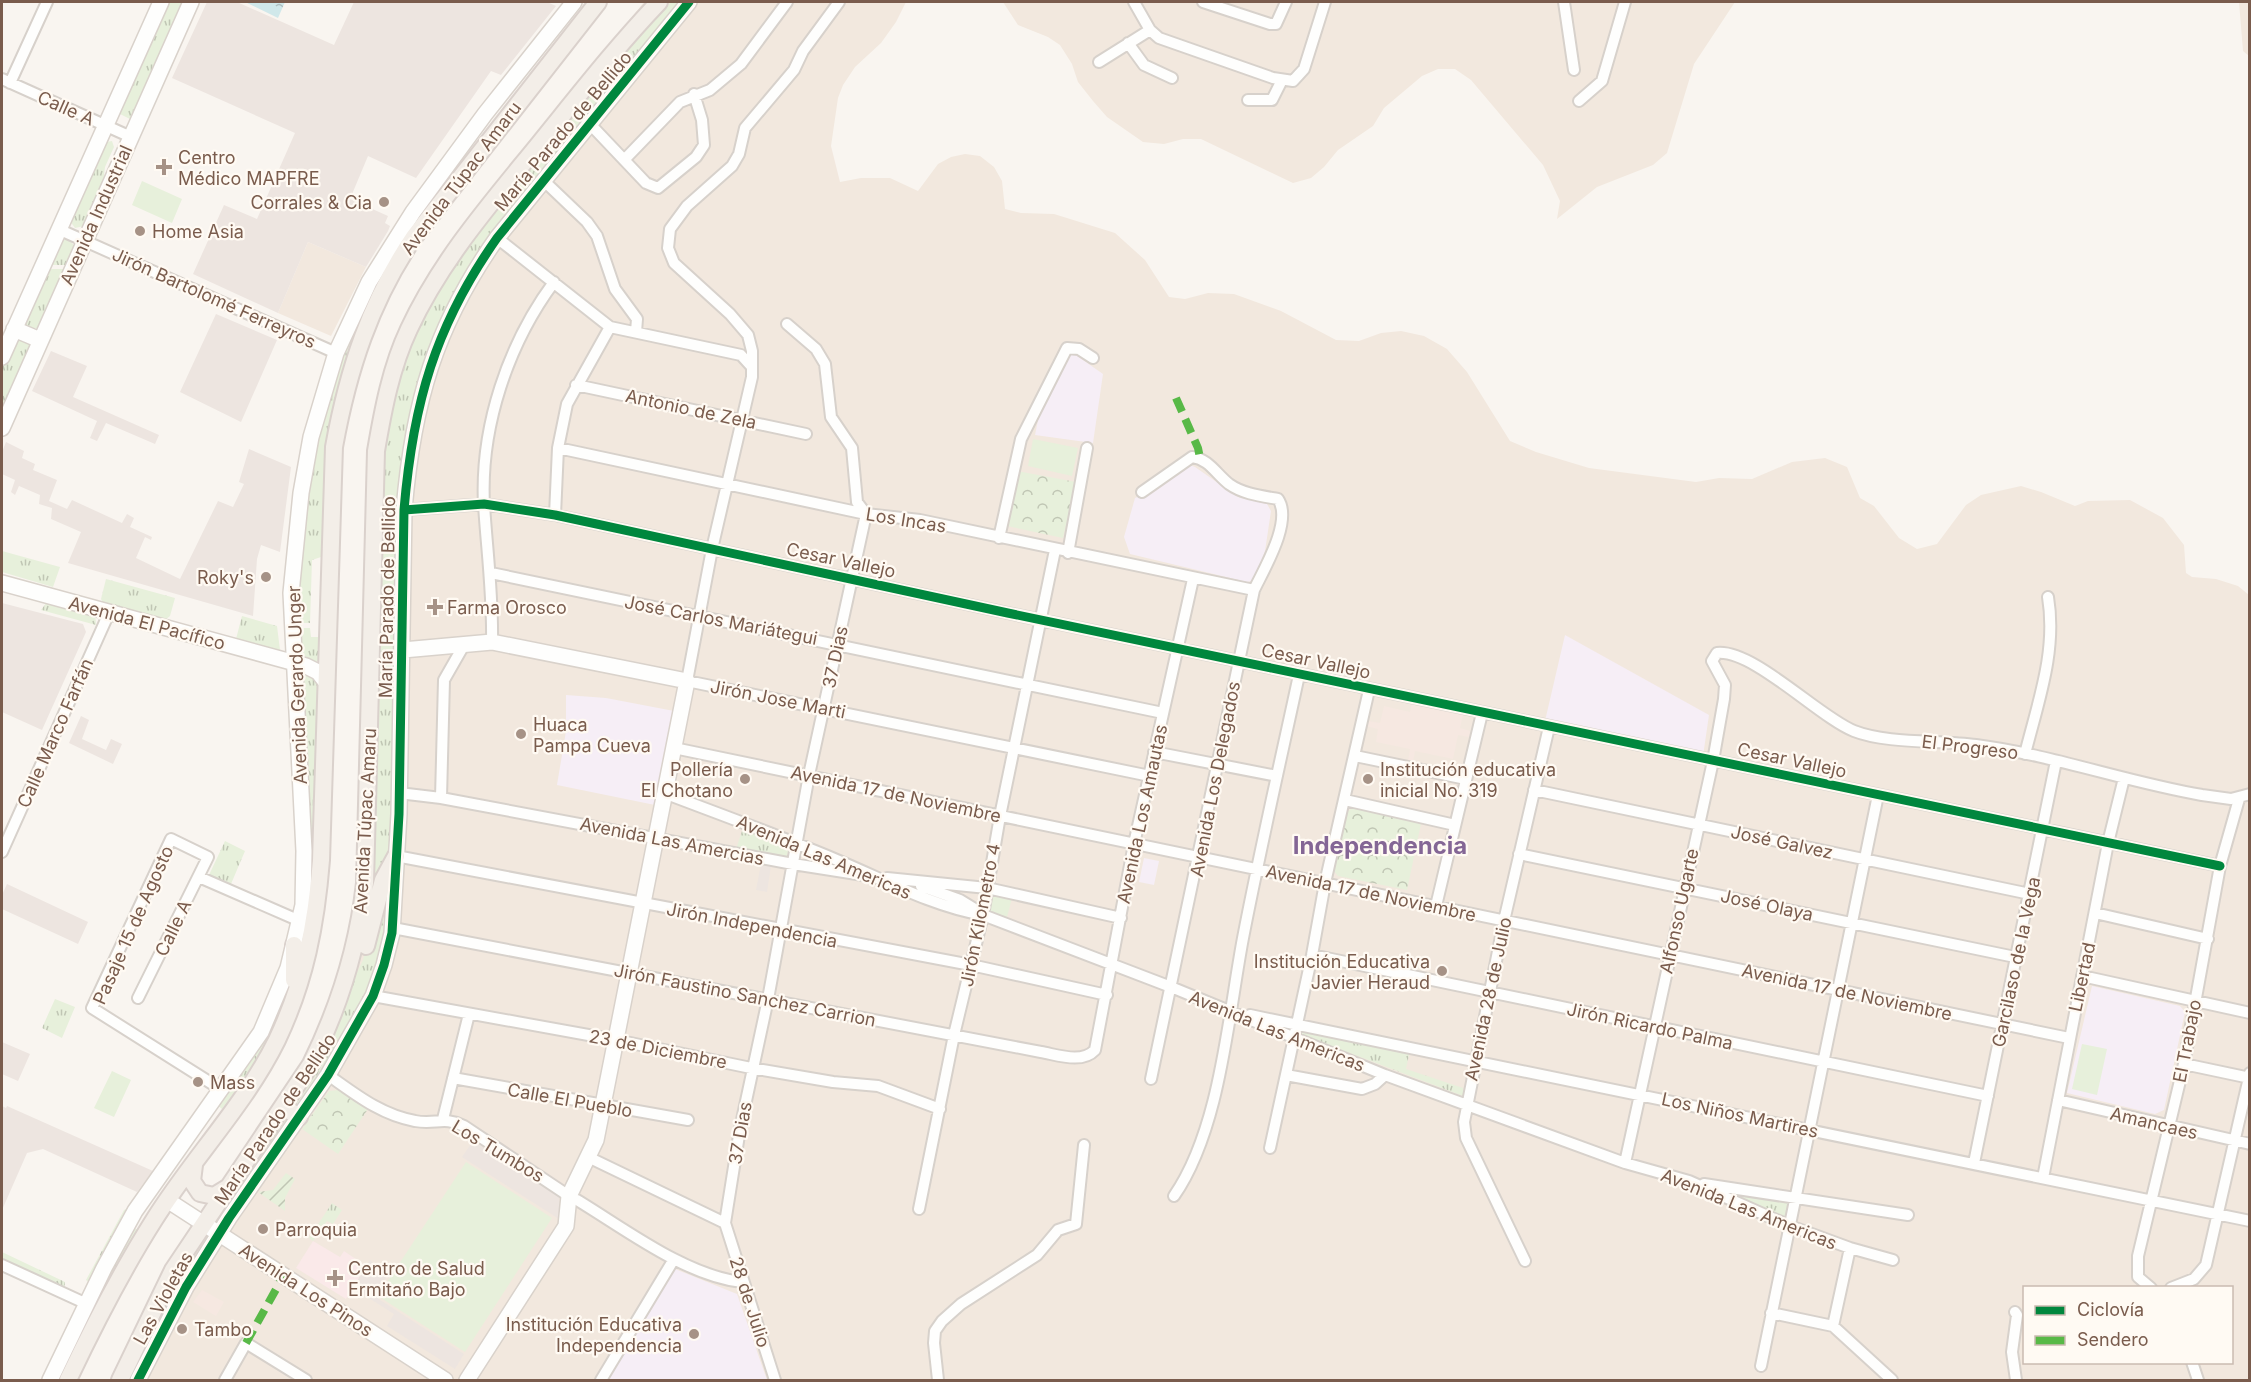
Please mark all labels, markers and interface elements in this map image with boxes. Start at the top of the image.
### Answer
street label: María Parado de Bellido [490,47,636,215]
street label: Calle A [34,86,98,130]
street label: Avenida Túpac Amaru [397,97,525,259]
street label: Avenida Industrial [56,142,136,288]
place label: Centro Médico MAPFRE [178,147,319,189]
marker: Centro Médico MAPFRE [155,158,173,176]
place label: Corrales & Cia [250,192,372,213]
marker: Corrales & Cia [377,195,391,209]
place label: Home Asia [152,221,244,242]
marker: Home Asia [133,224,147,238]
street label: Jirón Bartolomé Ferreyros [109,244,319,352]
street label: Antonio de Zela [624,385,758,433]
street label: María Parado de Bellido [375,496,399,698]
street label: Los Incas [864,503,948,537]
street label: Cesar Vallejo [784,538,898,582]
place label: Roky's [197,567,254,588]
marker: Roky's [259,570,273,584]
street label: Avenida Gerardo Unger [283,585,311,785]
street label: José Carlos Mariátegui [623,591,819,649]
street label: Avenida El Pacífico [66,592,228,654]
place label: Farma Orosco [447,597,567,618]
marker: Farma Orosco [428,600,442,614]
street label: 37 Dias [818,624,852,690]
street label: Cesar Vallejo [1259,639,1373,683]
street label: Calle Marco Farfán [13,655,97,811]
street label: Jirón Jose Marti [709,676,847,722]
street label: Avenida Los Delegados [1186,679,1244,879]
place label: Huaca Pampa Cueva [533,714,651,756]
street label: Avenida Los Amautas [1113,722,1171,906]
marker: Huaca Pampa Cueva [514,727,528,741]
street label: Avenida Túpac Amaru [350,728,380,914]
street label: El Progreso [1920,731,2020,763]
street label: Cesar Vallejo [1735,738,1849,782]
place label: Pollería El Chotano [641,759,733,801]
place label: Institución educativa inicial No. 319 [1380,759,1556,801]
street label: Avenida 17 de Noviembre [789,761,1003,827]
marker: Pollería El Chotano [738,772,752,786]
marker: Institución educativa inicial No. 319 [1361,772,1375,786]
street label: Avenida Las Americas [734,811,914,903]
street label: Avenida Las Amercias [578,813,766,869]
street label: José Galvez [1729,821,1835,863]
district label: Independencia [1293,831,1467,860]
street label: Pasaje 15 de Agosto [89,842,177,1008]
street label: Jirón Kilometro 4 [956,842,1004,988]
street label: Alfonso Ugarte [1655,846,1703,976]
street label: Avenida 17 de Noviembre [1264,860,1478,926]
street label: Garcilaso de la Vega [1988,875,2044,1049]
street label: José Olaya [1719,885,1815,925]
street label: Calle A [150,896,196,960]
street label: Jirón Independencia [665,898,839,952]
street label: Avenida 28 de Julio [1460,915,1516,1083]
street label: Libertad [2064,940,2100,1014]
place label: Institución Educativa Javier Heraud [1254,951,1430,993]
street label: Jirón Faustino Sanchez Carrion [612,959,878,1031]
street label: Avenida 17 de Noviembre [1740,959,1954,1025]
marker: Institución Educativa Javier Heraud [1435,964,1449,978]
street label: Avenida Las Americas [1186,986,1368,1076]
street label: Jirón Ricardo Palma [1565,998,1735,1054]
street label: El Trabajo [2169,998,2205,1084]
street label: 23 de Diciembre [587,1025,729,1073]
street label: María Parado de Bellido [210,1029,340,1209]
place label: Mass [210,1072,255,1093]
marker: Mass [191,1075,205,1089]
street label: Calle El Pueblo [506,1079,634,1121]
street label: Los Niños Martires [1660,1088,1820,1142]
street label: 37 Dias [724,1100,756,1166]
street label: Amancaes [2108,1103,2200,1143]
street label: Los Tumbos [448,1115,548,1187]
street label: Avenida Las Americas [1658,1164,1840,1254]
place label: Parroquia [275,1219,357,1240]
marker: Parroquia [256,1222,270,1236]
street label: Avenida Los Pinos [235,1239,377,1341]
street label: Las Violetas [129,1248,197,1348]
street label: 28 de Julio [725,1254,775,1350]
place label: Centro de Salud Ermitaño Bajo [348,1258,485,1300]
marker: Centro de Salud Ermitaño Bajo [326,1269,344,1287]
legend [2023,1286,2233,1364]
text: Ciclovía [2077,1299,2144,1320]
place label: Institución Educativa Independencia [506,1314,682,1356]
place label: Tambo [194,1319,252,1340]
marker: Tambo [175,1322,189,1336]
marker: Institución Educativa Independencia [687,1327,701,1341]
text: Sendero [2077,1329,2148,1350]

